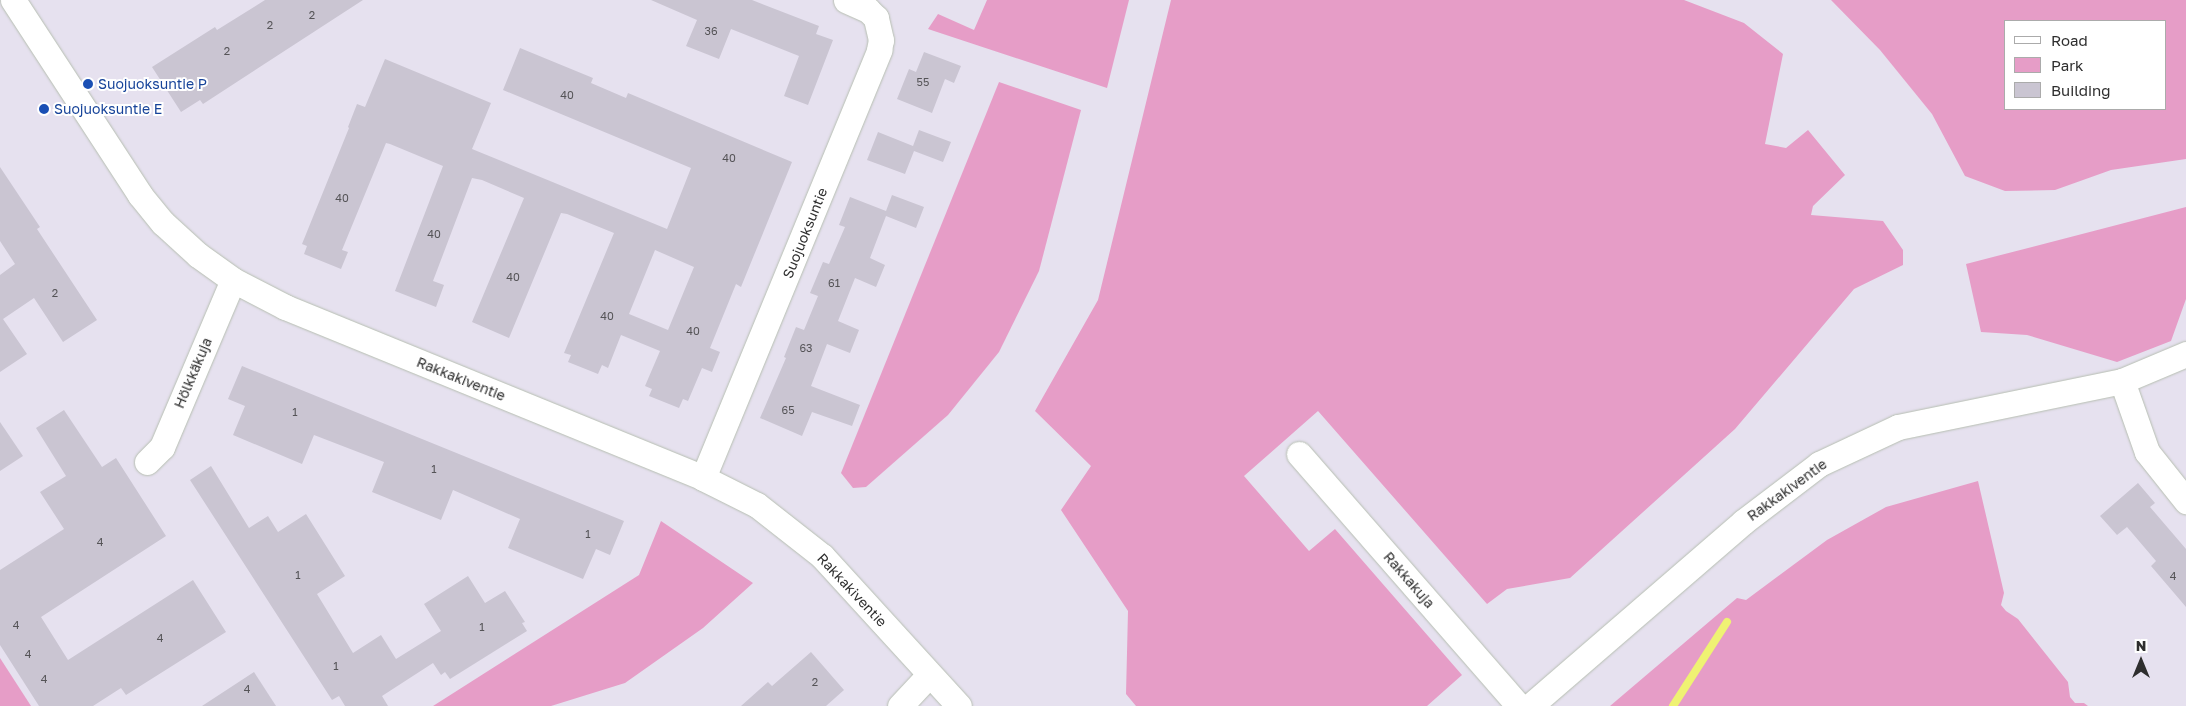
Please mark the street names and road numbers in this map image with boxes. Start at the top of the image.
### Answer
street label: Suojuoksuntie [779,185,831,281]
street label: Hölkkäkuja [171,335,215,411]
street label: Rakkakiventie [414,354,508,404]
street label: Rakkakiventie [1744,456,1830,524]
street label: Rakkakuja [1380,548,1438,612]
street label: Rakkakiventie [814,550,890,630]

